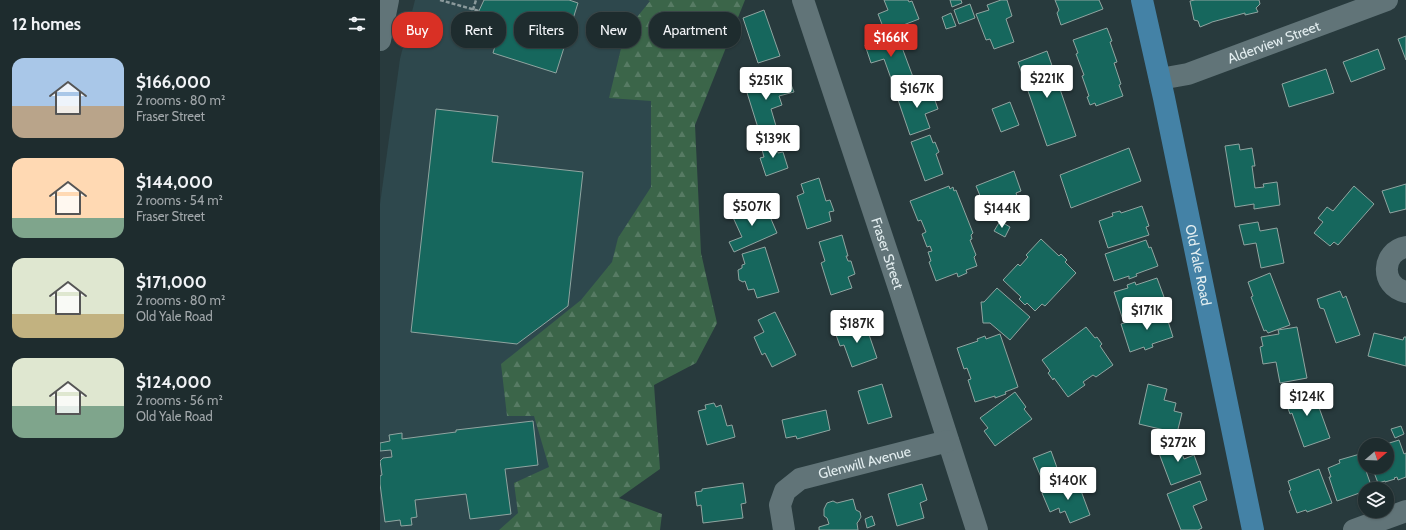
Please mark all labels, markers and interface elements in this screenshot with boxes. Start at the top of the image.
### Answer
chip: Buy [392,12,443,48]
chip: Rent [451,12,506,48]
chip: Filters [514,12,578,48]
chip: New [586,12,641,48]
chip: Apartment [649,12,741,48]
icon: filters [346,13,368,35]
text: 12 homes [12,14,81,34]
street label: Alderview Street [1225,17,1323,68]
pin: $166K [863,24,919,58]
text: $166K [873,29,909,45]
pin: $221K [1019,65,1075,99]
pin: $251K [738,67,794,101]
text: $221K [1030,70,1064,86]
text: $166,000 [136,72,211,92]
text: $251K [749,72,783,88]
icon: home [44,74,92,122]
pin: $167K [889,75,945,109]
text: $167K [900,80,934,96]
text: 2 rooms · 80 m² [136,92,225,108]
text: Fraser Street [136,108,205,124]
pin: $139K [745,125,801,159]
text: $139K [756,130,790,146]
text: $144,000 [136,172,213,192]
icon: home [44,174,92,222]
text: 2 rooms · 54 m² [136,192,223,208]
pin: $507K [724,193,780,227]
pin: $144K [974,195,1030,229]
text: $507K [733,198,771,214]
text: $144K [984,200,1020,216]
text: Fraser Street [136,208,205,224]
street label: Fraser Street [867,215,908,292]
street label: Old Yale Road [1181,223,1216,307]
text: $171,000 [136,272,207,292]
icon: home [44,274,92,322]
text: 2 rooms · 80 m² [136,292,225,308]
pin: $171K [1119,297,1175,331]
text: $171K [1131,302,1163,318]
text: Old Yale Road [136,308,213,324]
pin: $187K [829,310,885,344]
text: $187K [840,315,874,331]
text: $124,000 [136,372,211,392]
icon: home [44,374,92,422]
pin: $124K [1279,383,1335,417]
text: $124K [1289,388,1325,404]
text: 2 rooms · 56 m² [136,392,223,408]
text: Old Yale Road [136,408,213,424]
pin: $272K [1150,429,1206,463]
text: $272K [1160,434,1196,450]
north arrow [1358,438,1394,474]
map controls [1358,438,1394,518]
street label: Glenwill Avenue [816,442,913,483]
pin: $140K [1040,467,1096,501]
text: $140K [1049,472,1087,488]
button: layers [1358,482,1394,518]

